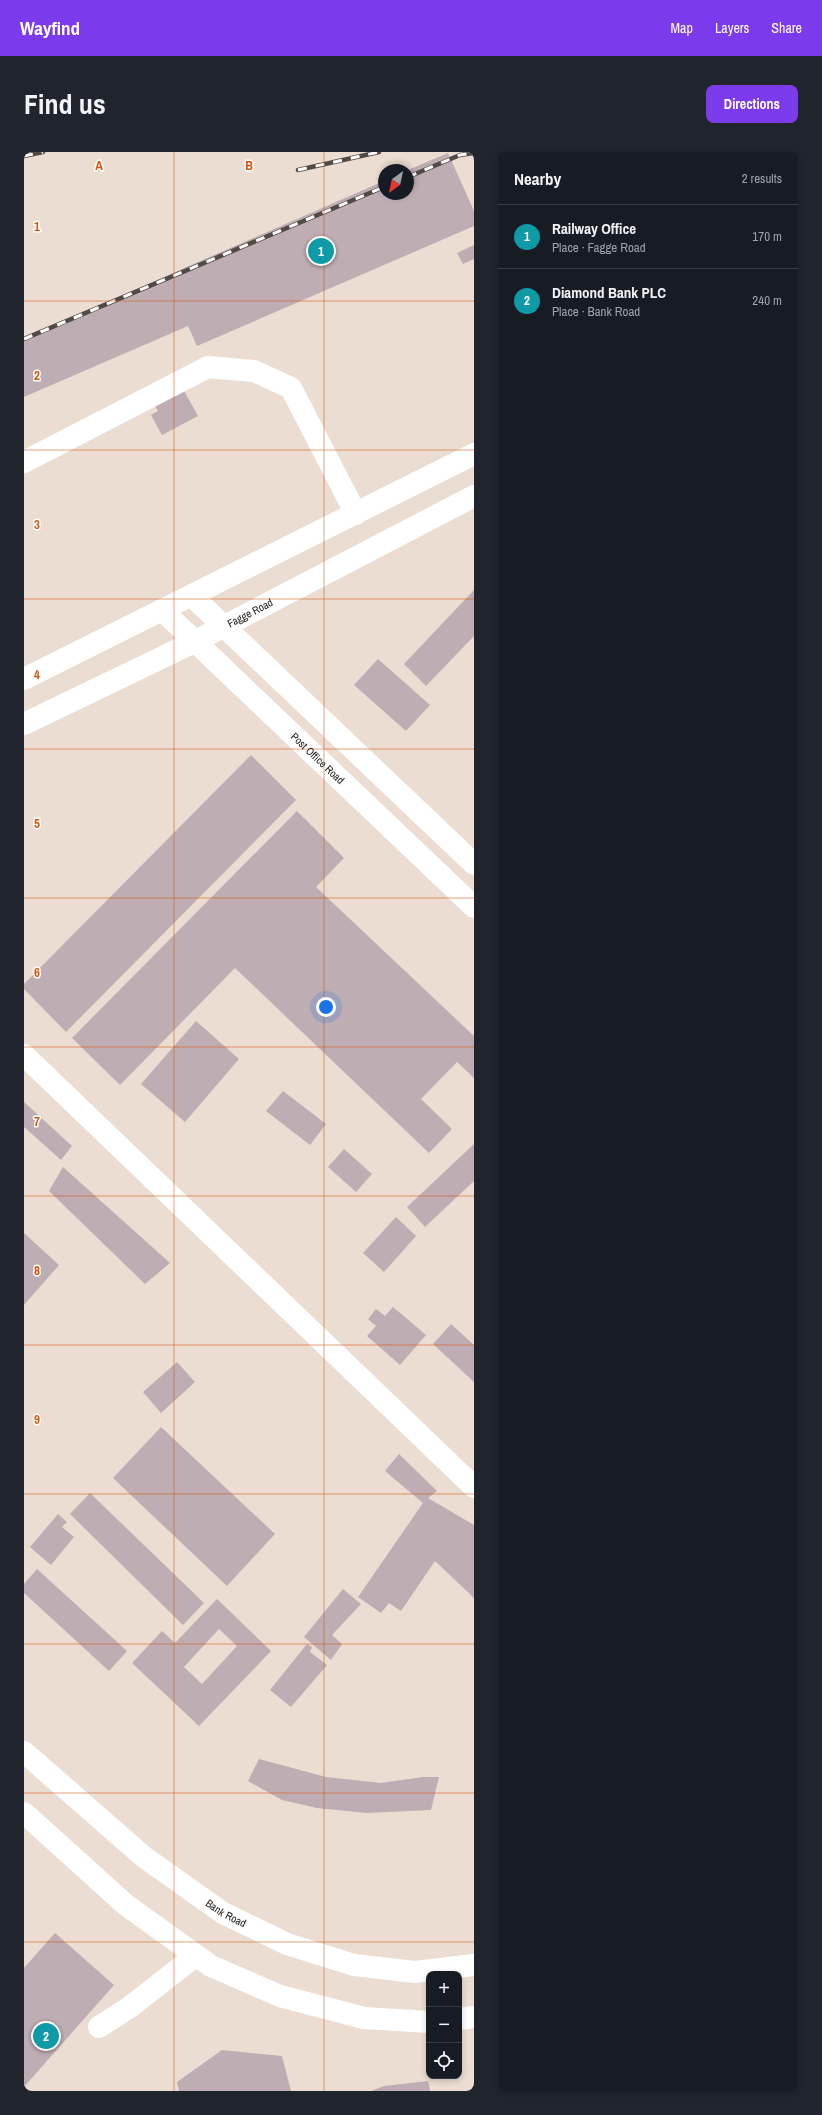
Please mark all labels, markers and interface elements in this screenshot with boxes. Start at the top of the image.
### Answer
text: Wayfind [20,15,80,41]
text: Map [671,19,693,37]
text: Layers [715,19,749,37]
text: Share [771,19,802,37]
text: Find us [24,85,106,123]
button: Directions [706,85,798,123]
text: A [95,157,103,174]
text: B [245,157,253,174]
north arrow [378,164,414,200]
text: Nearby [514,167,561,190]
text: 2 results [742,170,782,187]
text: 1 [34,218,40,235]
text: Railway Office [552,218,636,239]
text: 1 [524,228,530,245]
text: 170 m [752,228,782,245]
pin: 1 [308,236,334,266]
text: Place · Fagge Road [552,239,646,256]
text: Diamond Bank PLC [552,282,666,303]
text: 2 [524,292,530,309]
text: 240 m [752,292,782,309]
text: Place · Bank Road [552,303,640,320]
text: 2 [34,367,40,384]
text: 3 [34,516,40,533]
street label: Fagge Road [225,595,275,630]
text: 4 [34,666,40,683]
street label: Post Office Road [288,729,347,787]
text: 5 [34,815,40,832]
text: 6 [34,964,40,981]
your location [316,997,336,1017]
text: 7 [34,1113,40,1130]
text: 8 [34,1262,40,1279]
text: 9 [34,1411,40,1428]
street label: Bank Road [203,1896,249,1930]
map controls [426,1971,462,2079]
button: + [426,1971,462,2007]
button: − [426,2007,462,2043]
pin: 2 [33,2021,59,2051]
button: locate [426,2043,462,2079]

